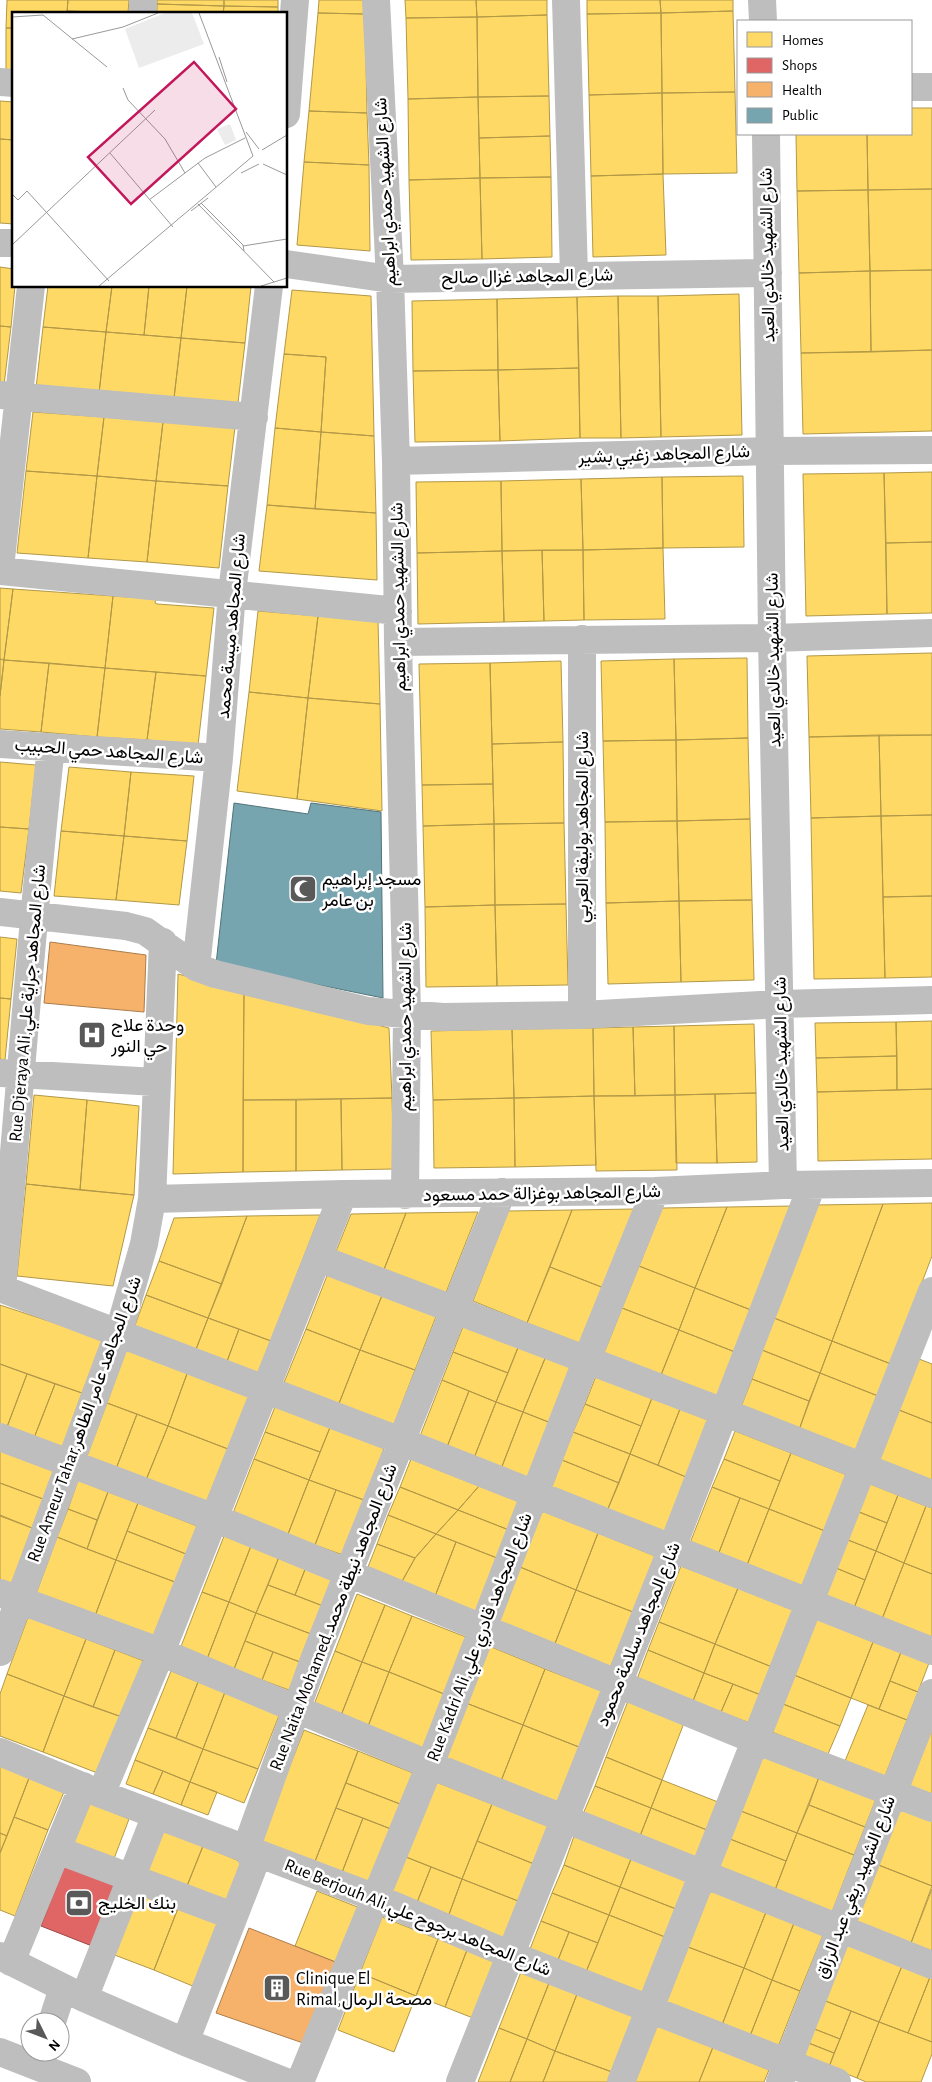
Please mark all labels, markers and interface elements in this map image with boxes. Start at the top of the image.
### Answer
inset map [12,12,288,288]
legend [737,20,912,135]
text: Homes [782,33,824,48]
text: Shops [782,58,817,73]
text: Health [782,83,822,98]
street label: شارع الشهيد حمدي ابراهيم [372,97,405,287]
text: Public [782,108,818,123]
street label: شارع الشهيد خالدي العيد [757,167,784,342]
street label: شارع المجاهد غزال صالح [441,267,613,289]
street label: شارع المجاهد زغبي بشير [577,443,751,472]
street label: شارع الشهيد حمدي ابراهيم [388,502,415,692]
street label: شارع المجاهد ميسة محمد [215,533,251,720]
street label: شارع الشهيد خالدي العيد [763,572,790,747]
street label: شارع المجاهد بوليفة العربي [574,731,597,923]
street label: شارع المجاهد حمي الحبيب [14,736,204,773]
street label: Rue Djeraya Ali,شارع المجاهد جراية علي [7,864,54,1143]
place label: مسجد إبراهيم بن عامر [321,871,421,911]
mosque icon: مسجد إبراهيم بن عامر [288,874,318,904]
street label: شارع الشهيد حمدي ابراهيم [397,922,420,1112]
street label: شارع الشهيد خالدي العيد [771,976,798,1151]
place label: وحدة علاج حي النور [110,1017,184,1061]
hospital icon: وحدة علاج حي النور [77,1020,107,1050]
street label: شارع المجاهد بوغزالة حمد مسعود [423,1183,661,1207]
street label: Rue Ameur Tahar,شارع المجاهد عامر الطاهر [25,1274,147,1565]
street label: Rue Naita Mohamed,شارع المجاهد نيطة محمد [267,1462,403,1774]
street label: Rue Kadri Ali,شارع المجاهد قادري علي [424,1510,540,1766]
street label: شارع المجاهد سلامة محمود [594,1540,686,1730]
street label: شارع الشهيد ريغي عبد الرزاق [813,1793,904,1983]
street label: Rue Berjouh Ali,شارع المجاهد برجوح علي [280,1856,553,1984]
bank icon: بنك الخليج [64,1888,94,1918]
place label: بنك الخليج [98,1895,176,1915]
place label: Clinique El Rimal,مصحة الرمال [296,1970,432,2010]
building icon: Clinique El Rimal,مصحة الرمال [262,1973,292,2003]
north arrow [20,2012,70,2062]
text: N [45,2037,62,2053]

